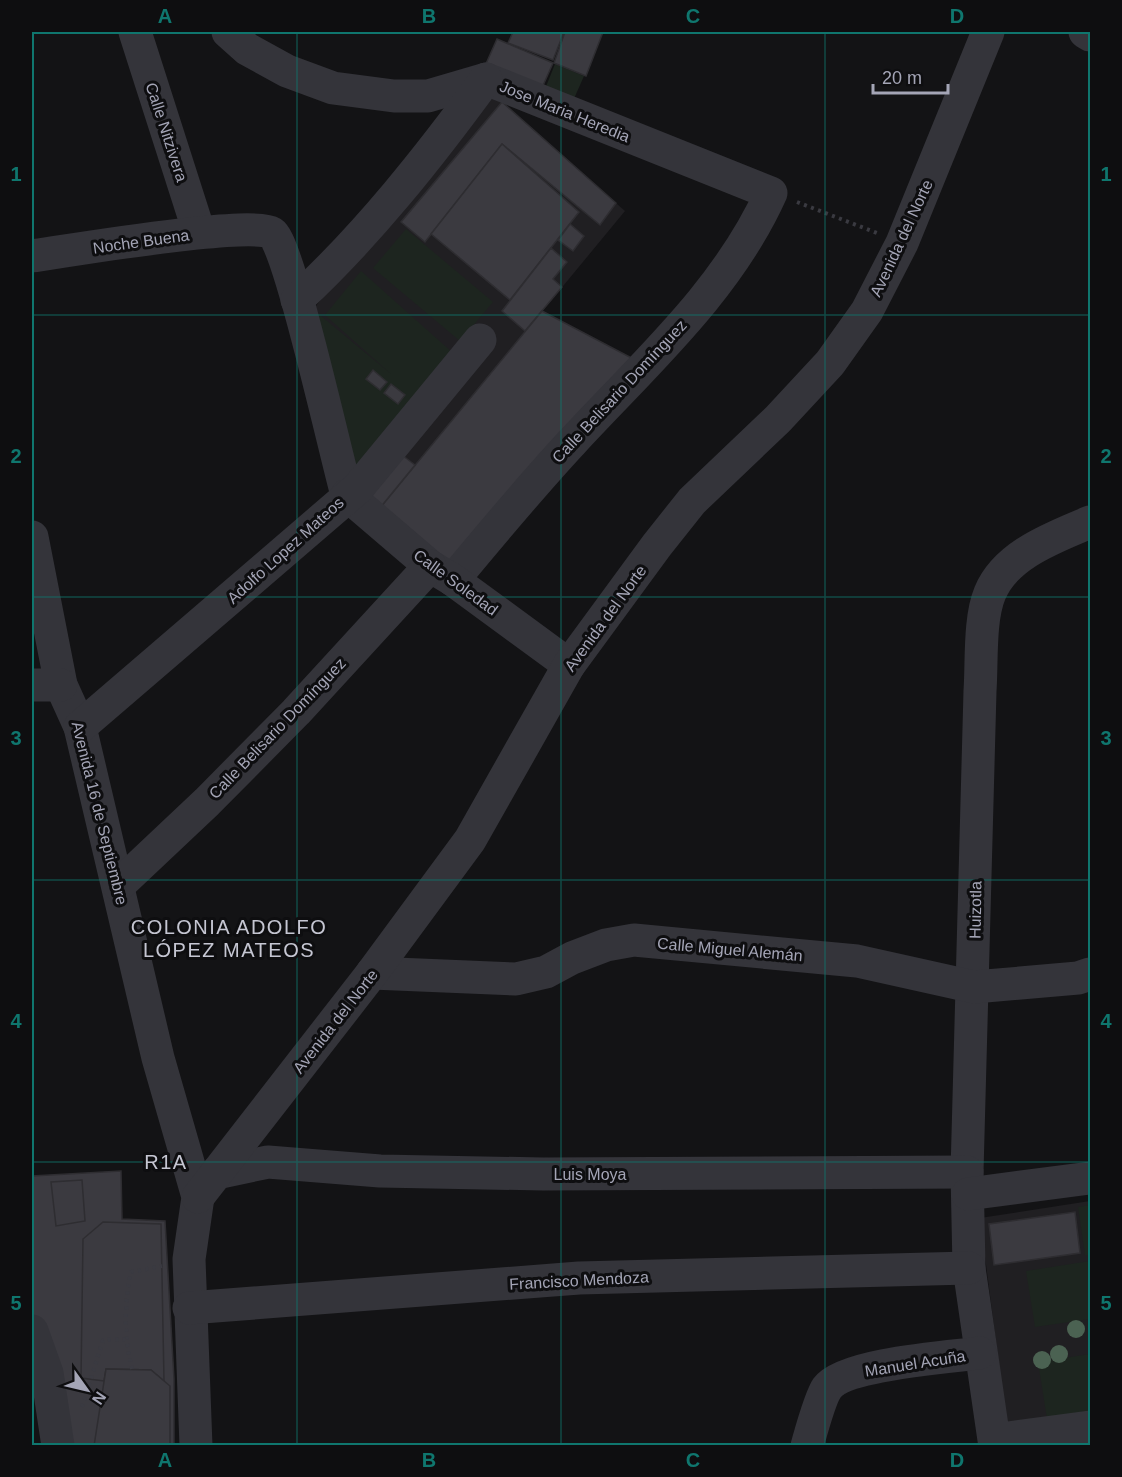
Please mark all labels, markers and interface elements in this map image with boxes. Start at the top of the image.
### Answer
text: A [158,5,172,27]
text: B [422,5,436,27]
text: C [686,5,700,27]
text: D [950,5,964,27]
scale bar [873,57,948,95]
text: 20 m [882,68,922,88]
street label: Jose Maria Heredia [497,78,632,145]
street label: Calle Nitzivera [143,80,191,184]
text: 1 [10,163,22,185]
text: 1 [1100,163,1112,185]
street label: Avenida del Norte [867,177,936,299]
street label: Noche Buena [92,226,190,257]
street label: Calle Belisario Domínguez [549,317,690,466]
text: 2 [10,445,22,467]
text: 2 [1100,445,1112,467]
street label: Adolfo Lopez Mateos [224,494,347,607]
street label: Calle Soledad [410,546,501,619]
street label: Avenida del Norte [561,562,650,675]
street label: Calle Belisario Domínguez [206,655,349,802]
street label: Avenida 16 de Septiembre [68,720,131,907]
text: 3 [10,727,22,749]
text: 3 [1100,727,1112,749]
street label: Huizotla [966,881,985,939]
district label: COLONIA ADOLFO LÓPEZ MATEOS [131,916,327,961]
street label: Calle Miguel Alemán [657,935,803,964]
street label: Avenida del Norte [290,966,381,1077]
text: 4 [10,1010,22,1032]
text: 4 [1100,1010,1112,1032]
district label: R1A [144,1151,188,1173]
street label: Luis Moya [554,1166,627,1183]
street label: Francisco Mendoza [509,1268,649,1293]
text: 5 [10,1292,22,1314]
text: 5 [1100,1292,1112,1314]
street label: Manuel Acuña [864,1347,967,1380]
north arrow [57,1360,117,1420]
text: N [89,1389,109,1408]
text: A [158,1449,172,1471]
text: B [422,1449,436,1471]
text: C [686,1449,700,1471]
text: D [950,1449,964,1471]

